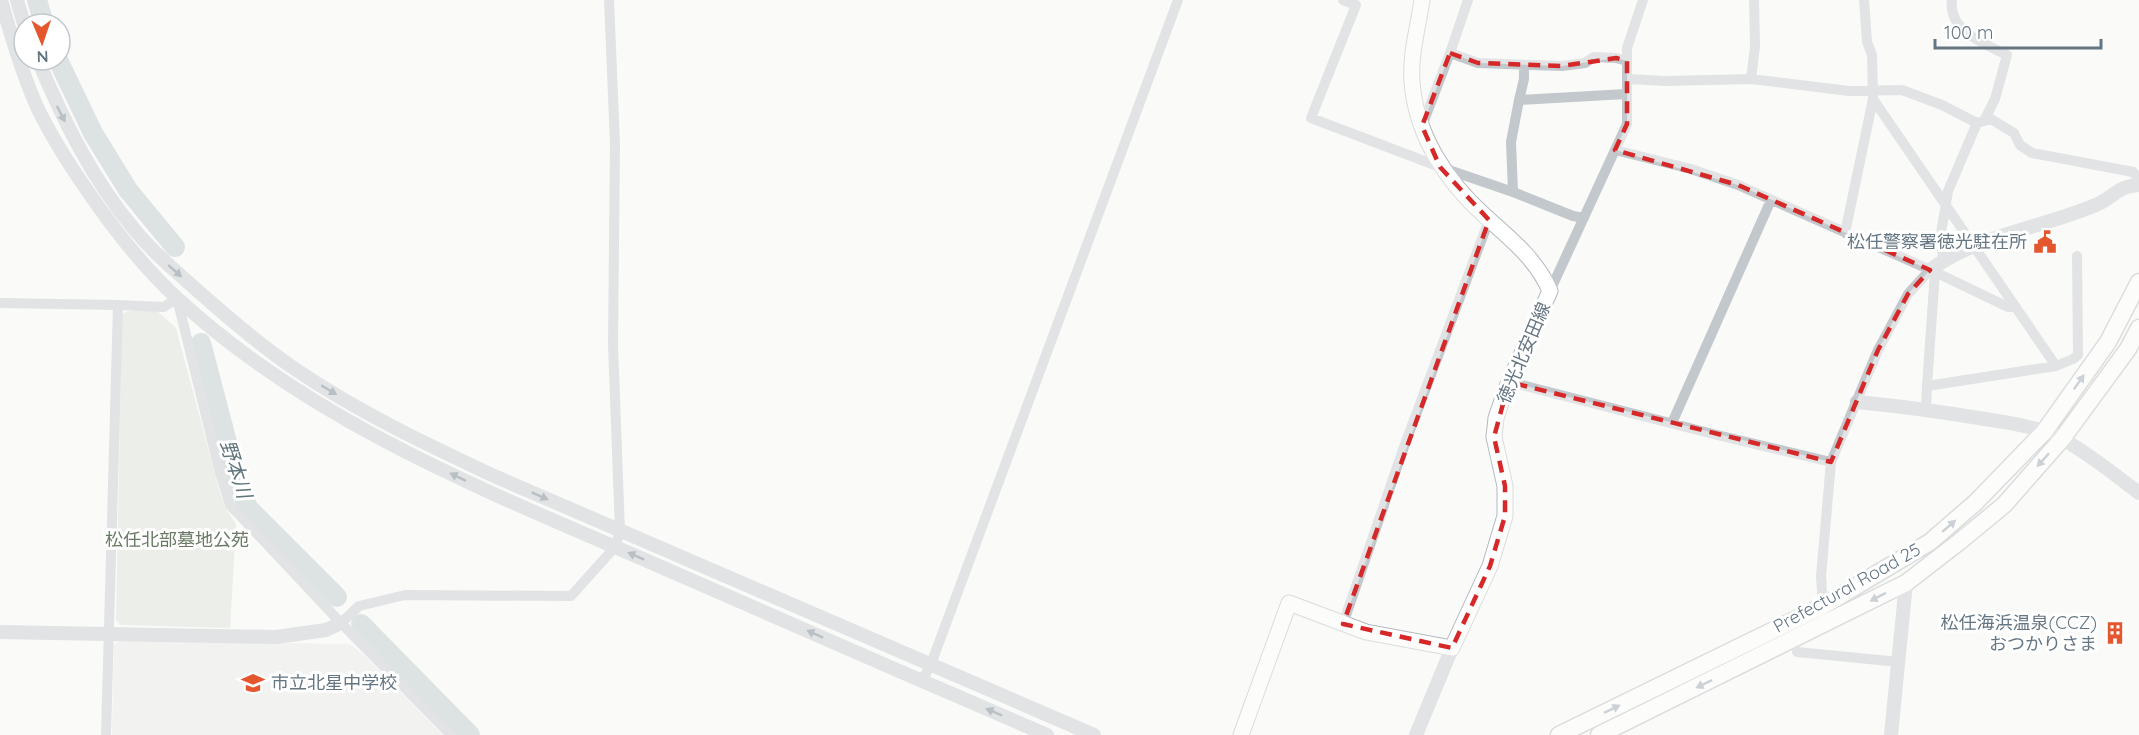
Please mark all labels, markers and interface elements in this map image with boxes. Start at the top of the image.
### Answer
north arrow [12,12,72,72]
scale bar [1935,12,2102,50]
text: 100 m [1944,21,1993,44]
text: N [36,47,49,67]
one-way arrow [57,105,66,122]
public building icon: 松任警察署徳光駐在所 [2032,229,2058,255]
place label: 松任警察署徳光駐在所 [1847,230,2027,253]
one-way arrow [167,264,182,277]
street label: 徳光北安田線 [1492,299,1555,407]
one-way arrow [2073,375,2085,391]
one-way arrow [321,384,337,395]
water label: 野本川 [215,436,258,503]
one-way arrow [2037,452,2050,467]
one-way arrow [449,472,466,481]
one-way arrow [531,492,549,502]
one-way arrow [1941,520,1957,533]
park label: 松任北部墓地公苑 [105,528,249,551]
street label: Prefectural Road 25 [1769,537,1925,638]
one-way arrow [627,551,645,561]
one-way arrow [1870,592,1887,602]
place label: 松任海浜温泉(CCZ) おつかりさま [1940,611,2097,655]
building icon: 松任海浜温泉(CCZ) おつかりさま [2102,620,2128,646]
one-way arrow [805,629,823,639]
school or university icon: 市立北星中学校 [240,670,266,696]
place label: 市立北星中学校 [271,671,397,694]
one-way arrow [1695,679,1712,688]
one-way arrow [1603,705,1620,714]
one-way arrow [984,707,1002,717]

